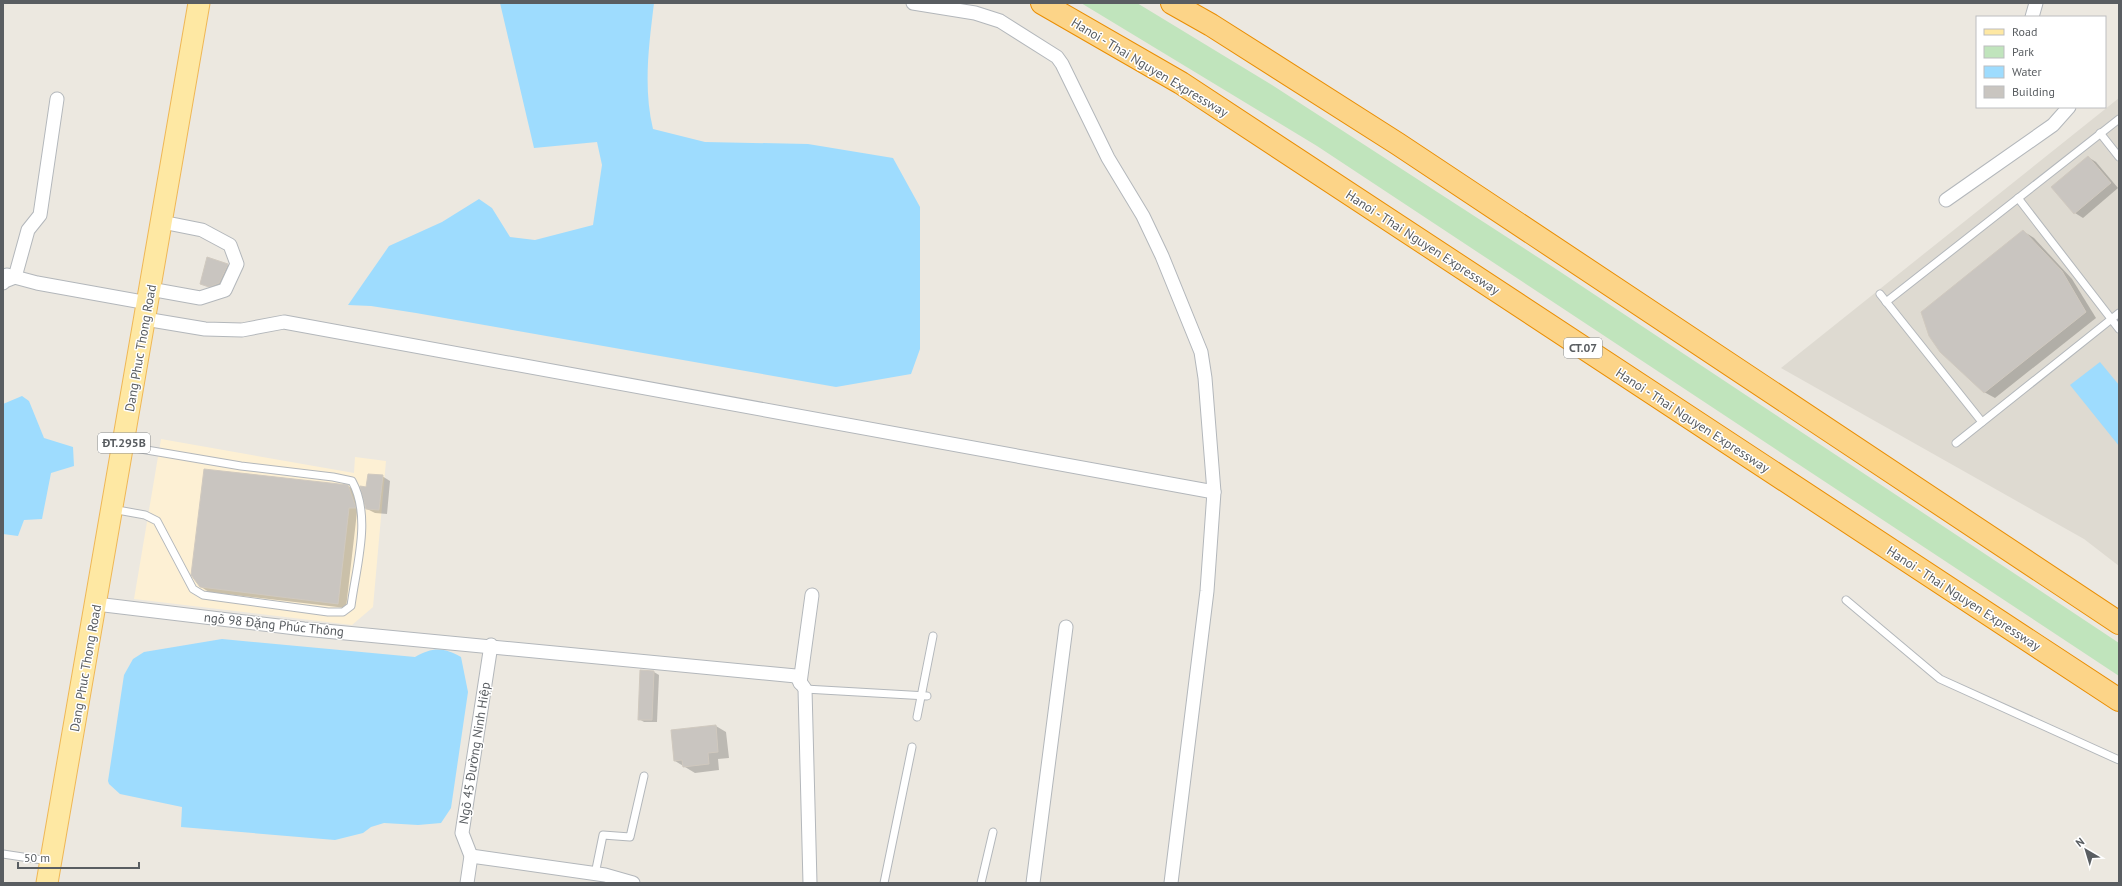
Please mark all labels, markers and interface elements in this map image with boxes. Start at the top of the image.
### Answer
street label: Hanoi - Thai Nguyen Expressway [1068,14,1231,121]
legend [1976,16,2106,108]
text: Road [2012,24,2037,39]
text: Park [2012,44,2034,59]
text: Water [2012,64,2042,79]
text: Building [2012,84,2055,99]
street label: Hanoi - Thai Nguyen Expressway [1343,186,1503,299]
street label: Dang Phuc Thong Road [121,283,160,413]
road number: CT.07 [1564,338,1602,358]
street label: Hanoi - Thai Nguyen Expressway [1613,364,1773,477]
road number: ĐT.295B [98,433,150,453]
street label: Hanoi - Thai Nguyen Expressway [1884,542,2044,655]
street label: Dang Phuc Thong Road [66,603,105,733]
street label: ngõ 98 Đặng Phúc Thông [203,609,345,640]
street label: Ngõ 45 Đường Ninh Hiệp [455,681,494,825]
north arrow [2066,830,2106,870]
text: N [2073,834,2087,850]
scale bar [18,844,139,870]
text: 50 m [24,850,50,865]

